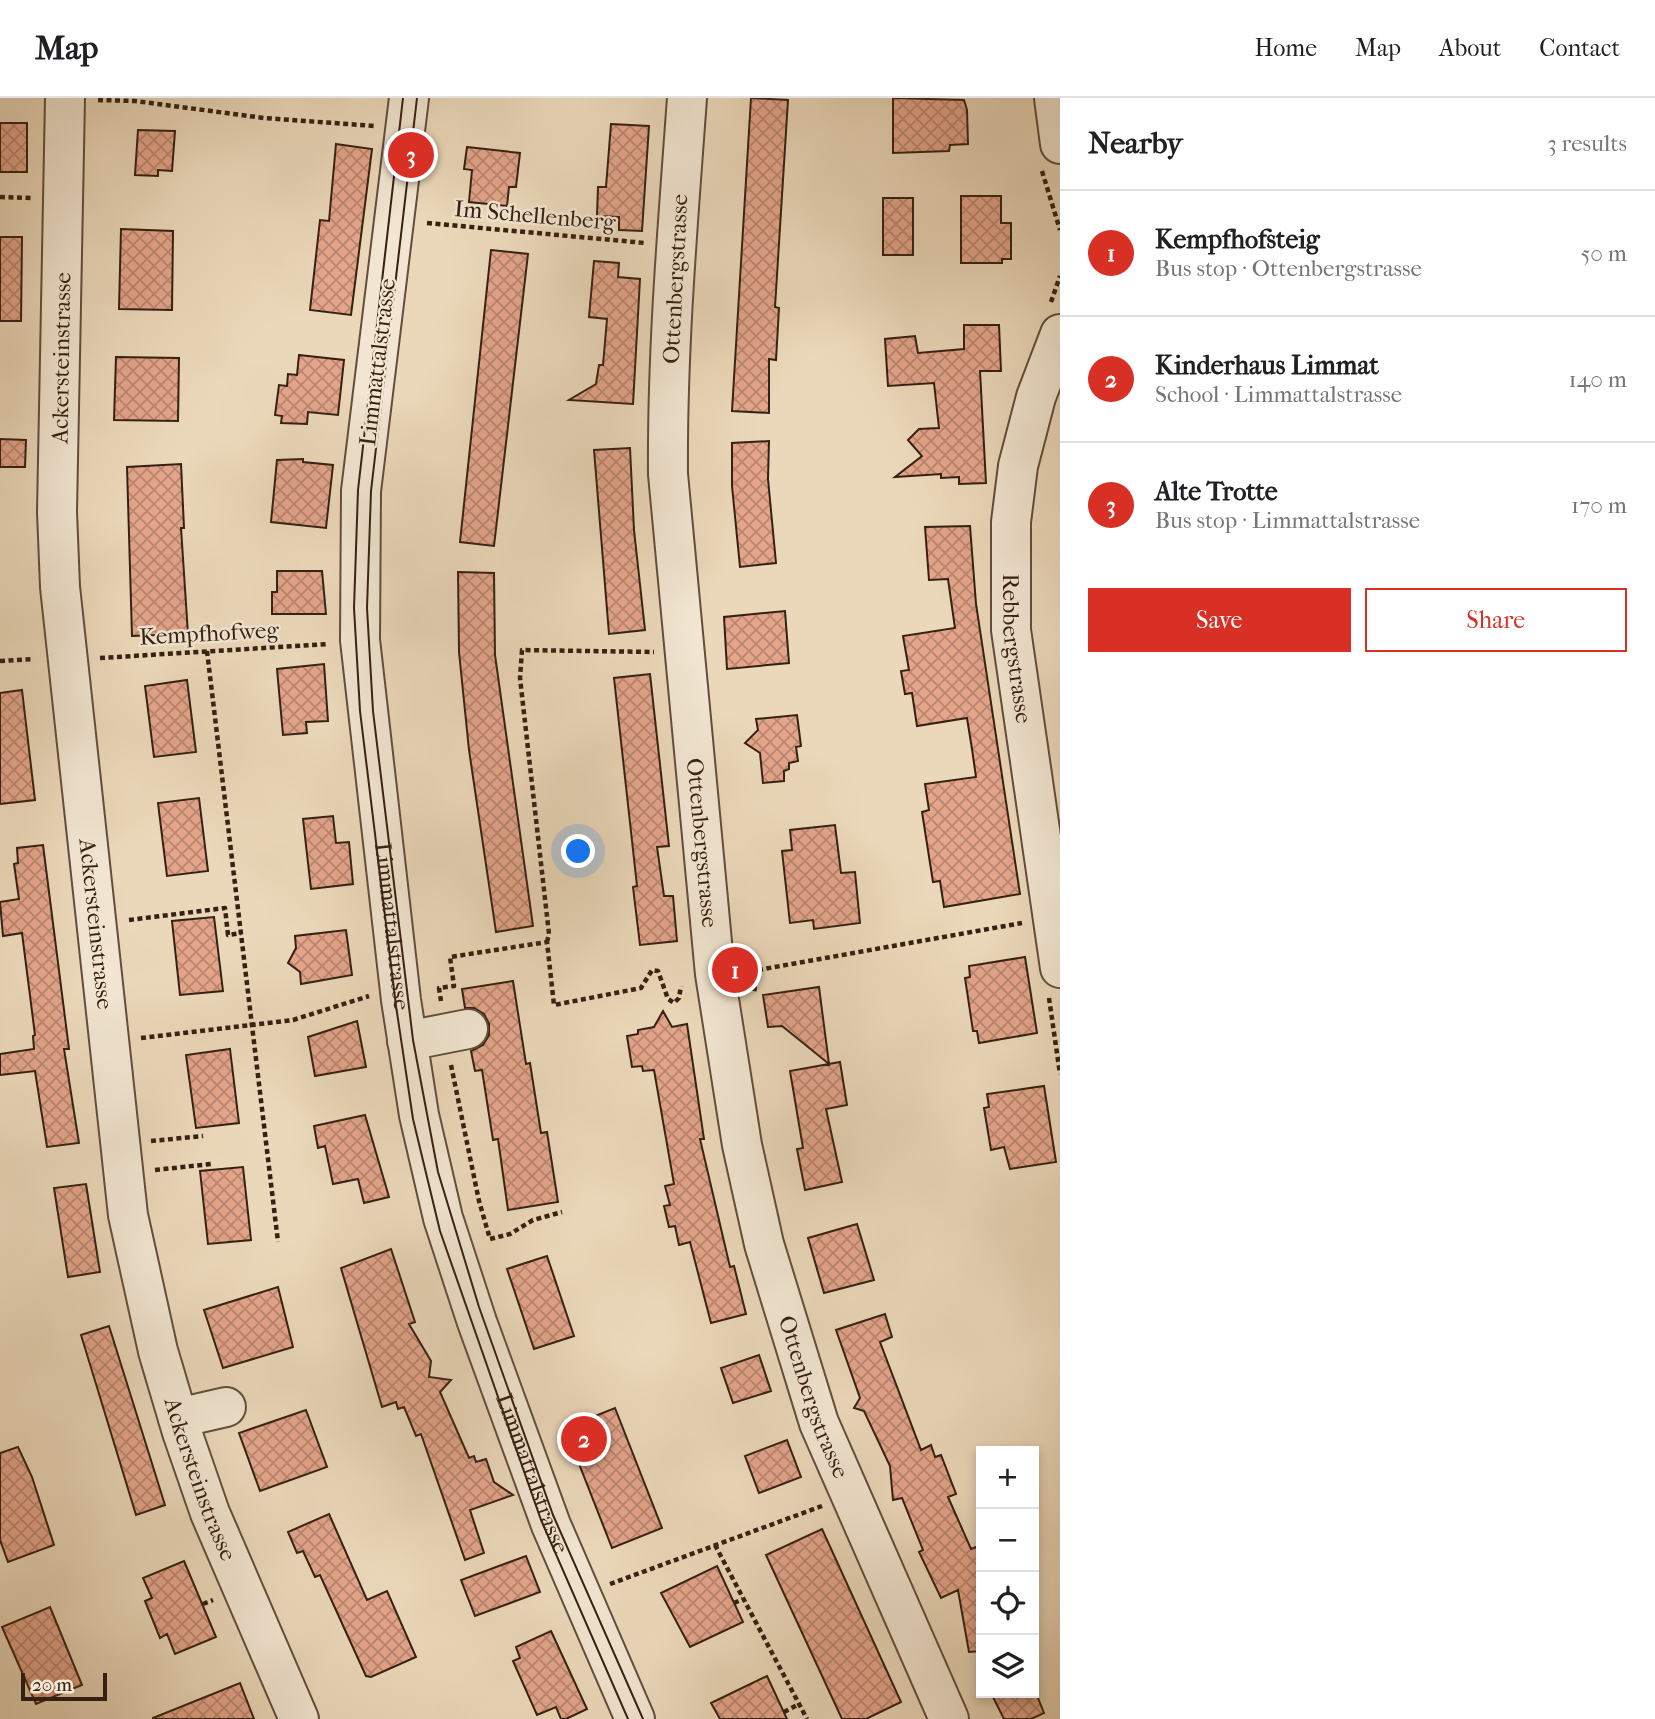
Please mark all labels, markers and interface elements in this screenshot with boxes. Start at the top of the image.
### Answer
text: Map [35,29,98,68]
text: Home [1255,34,1317,62]
text: Map [1355,34,1401,62]
text: About [1439,34,1501,62]
text: Contact [1539,34,1620,62]
text: Nearby [1088,126,1183,161]
pin: 3 [388,129,434,181]
text: 3 results [1547,130,1627,157]
street label: Ottenbergstrasse [658,193,693,365]
street label: Im Schellenberg [453,195,617,236]
text: Kempfhofsteig [1155,224,1320,255]
text: 1 [1107,240,1115,267]
text: 50 m [1580,240,1627,267]
text: Bus stop · Ottenbergstrasse [1155,255,1422,282]
street label: Ackersteinstrasse [46,272,76,445]
street label: Limmattalstrasse [354,277,401,447]
text: Kinderhaus Limmat [1155,350,1379,381]
text: 2 [1105,366,1117,393]
text: 140 m [1568,366,1627,393]
text: School · Limmattalstrasse [1155,381,1402,408]
text: Alte Trotte [1155,476,1278,507]
text: 3 [1106,492,1116,519]
text: 170 m [1571,492,1627,519]
text: Bus stop · Limmattalstrasse [1155,507,1420,534]
street label: Rebbergstrasse [996,573,1037,725]
button: Save [1088,588,1351,652]
button: Share [1365,588,1627,652]
street label: Kempfhofweg [139,616,280,651]
street label: Ottenbergstrasse [681,757,724,929]
your location [561,834,595,868]
street label: Ackersteinstrasse [73,836,119,1011]
street label: Limmattalstrasse [369,841,415,1012]
pin: 1 [712,944,758,996]
street label: Ottenbergstrasse [773,1312,854,1482]
street label: Limmattalstrasse [490,1390,575,1558]
street label: Ackersteinstrasse [158,1394,242,1565]
pin: 2 [561,1413,607,1465]
map controls [976,1446,1039,1698]
button: + [976,1446,1039,1509]
button: − [976,1509,1039,1572]
button: locate [976,1572,1039,1635]
button: layers [976,1635,1039,1698]
scale bar [21,1670,107,1702]
text: 20 m [32,1674,72,1696]

